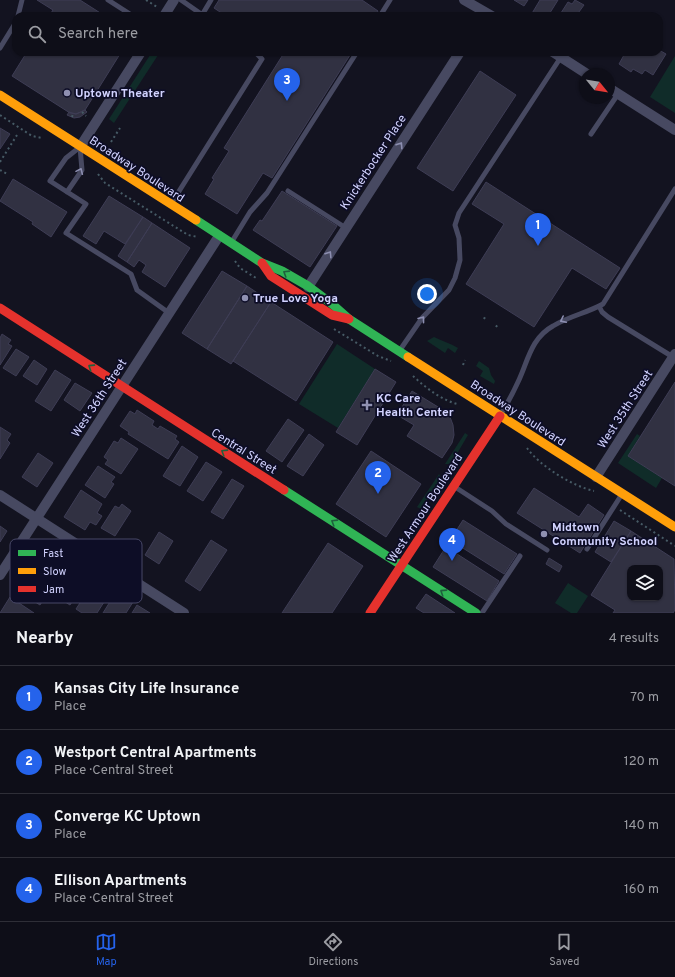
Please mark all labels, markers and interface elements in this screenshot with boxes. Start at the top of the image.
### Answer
search box [12,12,663,56]
icon: search [26,23,48,45]
text: Search here [58,25,138,44]
pin: 3 [274,68,300,101]
north arrow [579,68,615,104]
place label: Uptown Theater [75,86,165,102]
marker: Uptown Theater [62,88,72,98]
street label: Knickerbocker Place [337,112,411,213]
street label: Broadway Boulevard [86,133,187,207]
one-way arrow [395,142,402,149]
one-way arrow [75,168,83,175]
pin: 1 [525,213,551,246]
one-way arrow [324,251,332,258]
one-way arrow [283,270,290,278]
your location [417,284,437,304]
place label: True Love Yoga [253,291,338,307]
marker: True Love Yoga [240,293,250,303]
one-way arrow [560,315,568,323]
one-way arrow [417,317,424,324]
street label: West 36th Street [69,356,131,441]
one-way arrow [88,364,95,372]
street label: West 35th Street [594,367,657,452]
street label: Broadway Boulevard [467,377,568,451]
place label: KC Care Health Center [376,391,454,421]
marker: KC Care Health Center [361,399,373,411]
street label: Central Street [208,425,279,478]
one-way arrow [221,449,228,457]
street label: West Armour Boulevard [385,451,467,566]
pin: 2 [365,461,391,494]
one-way arrow [331,519,338,527]
place label: Midtown Community School [552,520,657,550]
pin: 4 [439,528,465,561]
marker: Midtown Community School [539,529,549,539]
legend [10,539,142,603]
text: Fast [43,547,63,561]
text: Slow [43,565,66,579]
map controls [627,565,663,601]
button: layers [627,565,663,601]
text: Jam [43,583,64,597]
one-way arrow [440,589,447,597]
text: Nearby [16,628,73,650]
text: 4 results [609,631,659,647]
text: Kansas City Life Insurance [54,680,239,699]
text: 1 [26,690,32,706]
text: 70 m [630,690,659,706]
text: Place [54,699,86,715]
text: Westport Central Apartments [54,744,257,763]
text: 2 [25,754,33,770]
text: 120 m [624,754,659,770]
text: Place · Central Street [54,763,173,779]
text: Converge KC Uptown [54,808,201,827]
text: 3 [25,818,33,834]
text: 140 m [624,818,659,834]
text: Place [54,827,86,843]
text: Ellison Apartments [54,872,187,891]
text: 4 [25,882,33,898]
text: 160 m [624,882,659,898]
text: Place · Central Street [54,891,173,907]
tab: Map [95,931,117,969]
tab: Directions [308,931,358,969]
tab: Saved [549,931,580,969]

